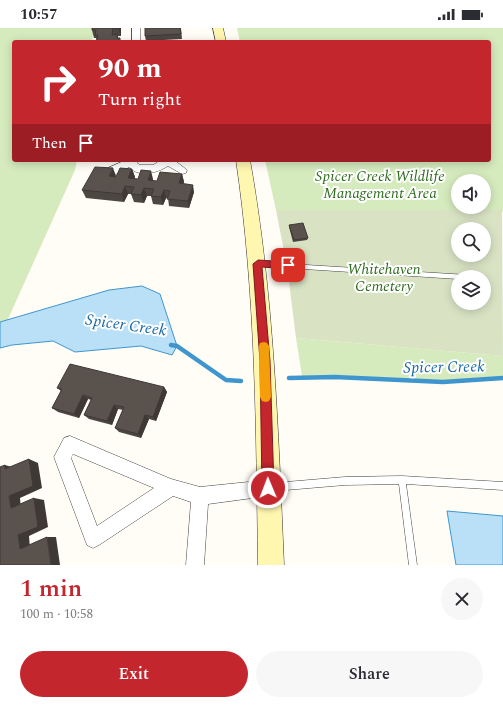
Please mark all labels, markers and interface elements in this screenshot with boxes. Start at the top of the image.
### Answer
text: 10:57 [20,3,58,26]
text: 90 m [98,47,162,90]
icon: right [32,56,84,108]
text: Turn right [98,86,181,113]
text: Then [32,132,67,155]
icon: arrive [75,132,97,154]
park label: Spicer Creek Wildlife Management Area [315,165,445,205]
map controls [451,174,491,310]
button: sound [451,174,491,214]
button: search [451,222,491,262]
pin [271,248,305,282]
icon: arrive [277,254,299,276]
park label: Whitehaven Cemetery [347,258,421,298]
button: layers [451,270,491,310]
water label: Spicer Creek [84,307,168,343]
water label: Spicer Creek [403,354,485,380]
position arrow [247,467,289,509]
text: 1 min [20,571,82,607]
button: close [441,578,483,620]
text: 100 m · 10:58 [20,604,93,624]
button: Exit [20,651,248,697]
button: Share [256,651,483,697]

